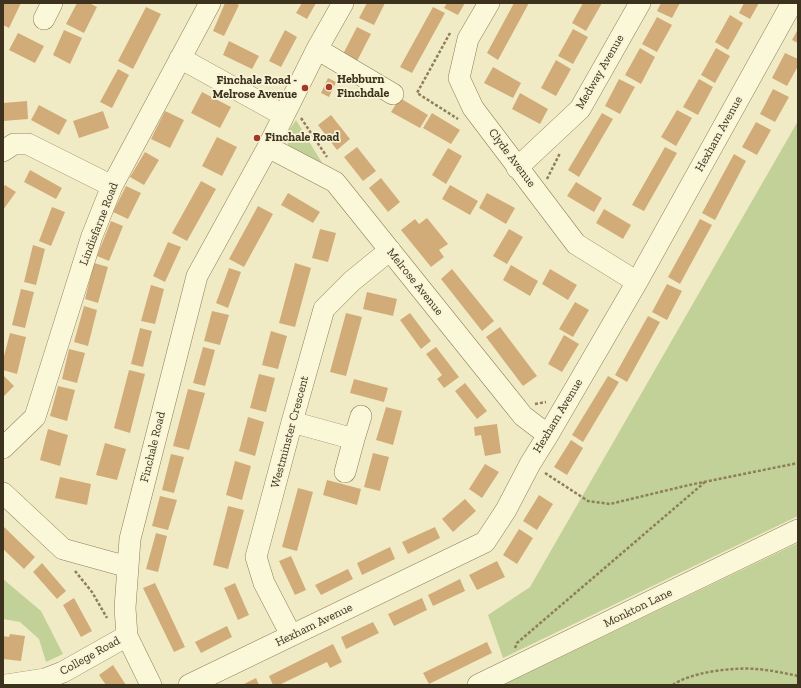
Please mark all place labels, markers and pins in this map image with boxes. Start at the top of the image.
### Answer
place label: Hebburn Finchdale [337,73,389,101]
place label: Finchale Road - Melrose Avenue [213,74,297,102]
marker: Hebburn Finchdale [324,82,334,92]
marker: Finchale Road - Melrose Avenue [300,83,310,93]
place label: Finchale Road [265,131,339,145]
marker: Finchale Road [252,133,262,143]

